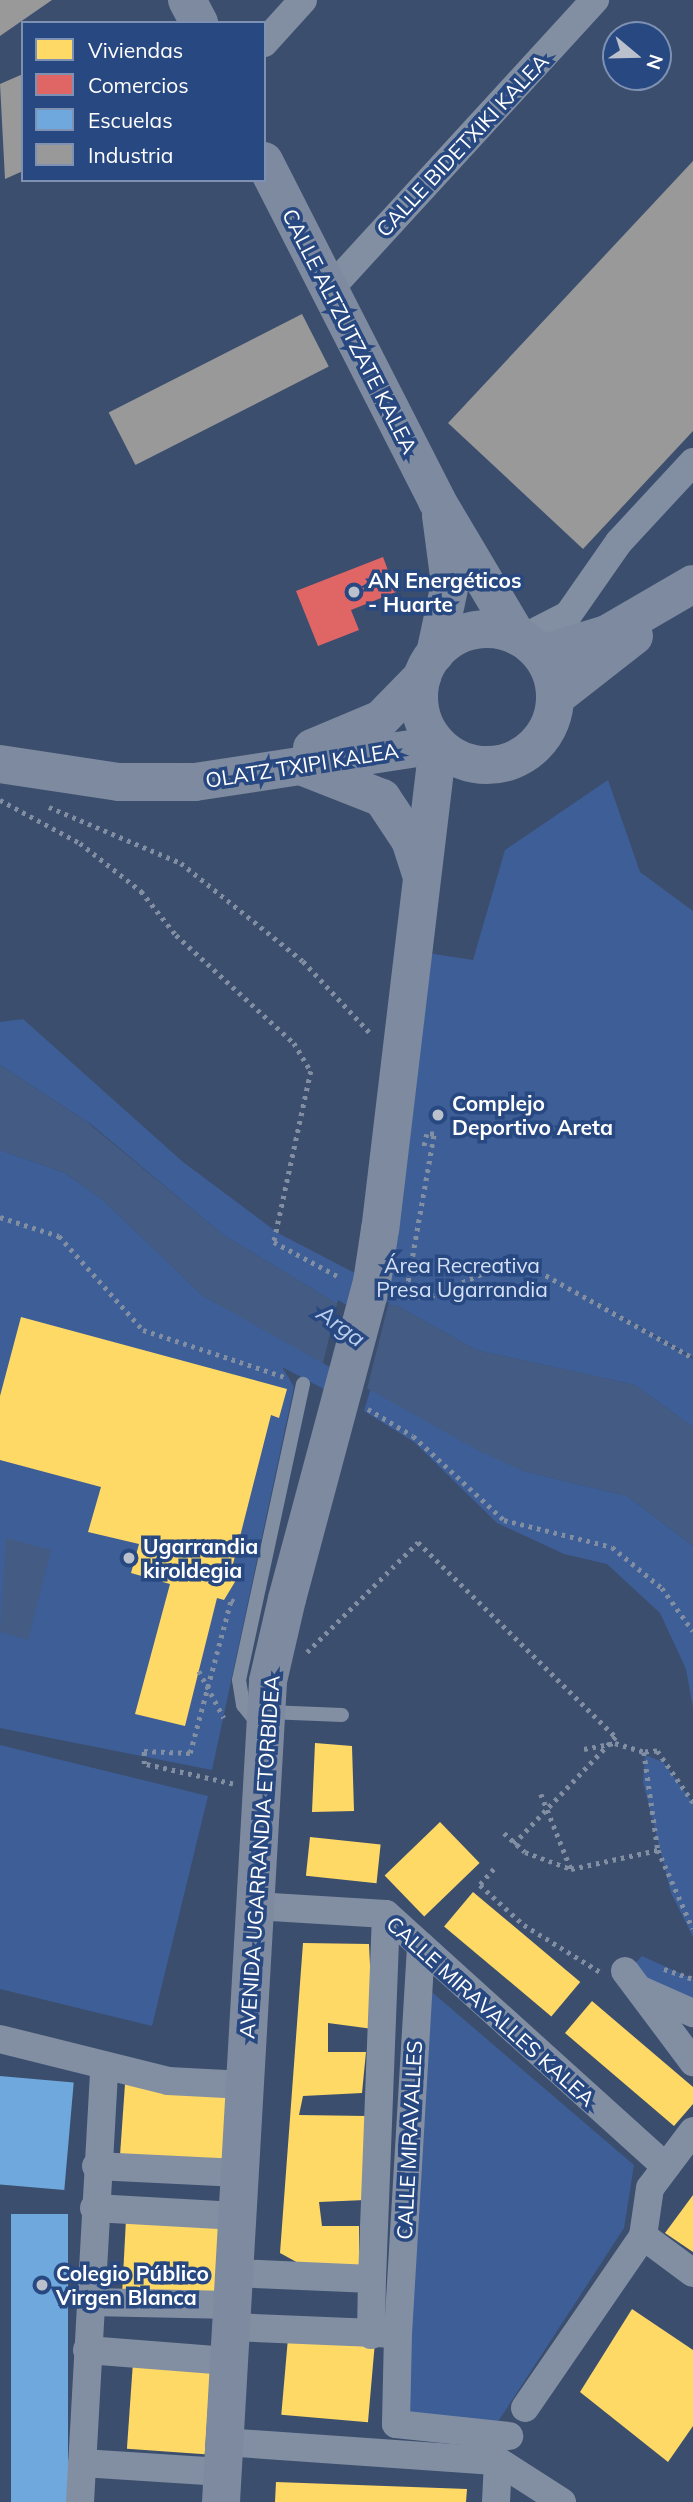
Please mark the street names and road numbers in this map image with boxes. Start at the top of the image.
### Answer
street label: CALLE BIDETXIKI KALEA [371,48,553,242]
street label: CALLE ALTZUTZATE KALEA [277,204,423,458]
street label: OLATZ TXIPI KALEA [204,737,400,793]
street label: AVENIDA UGARRANDIA ETORBIDEA [234,1674,284,2040]
street label: CALLE MIRAVALLES KALEA [382,1911,600,2111]
street label: CALLE MIRAVALLES [391,2040,427,2240]

